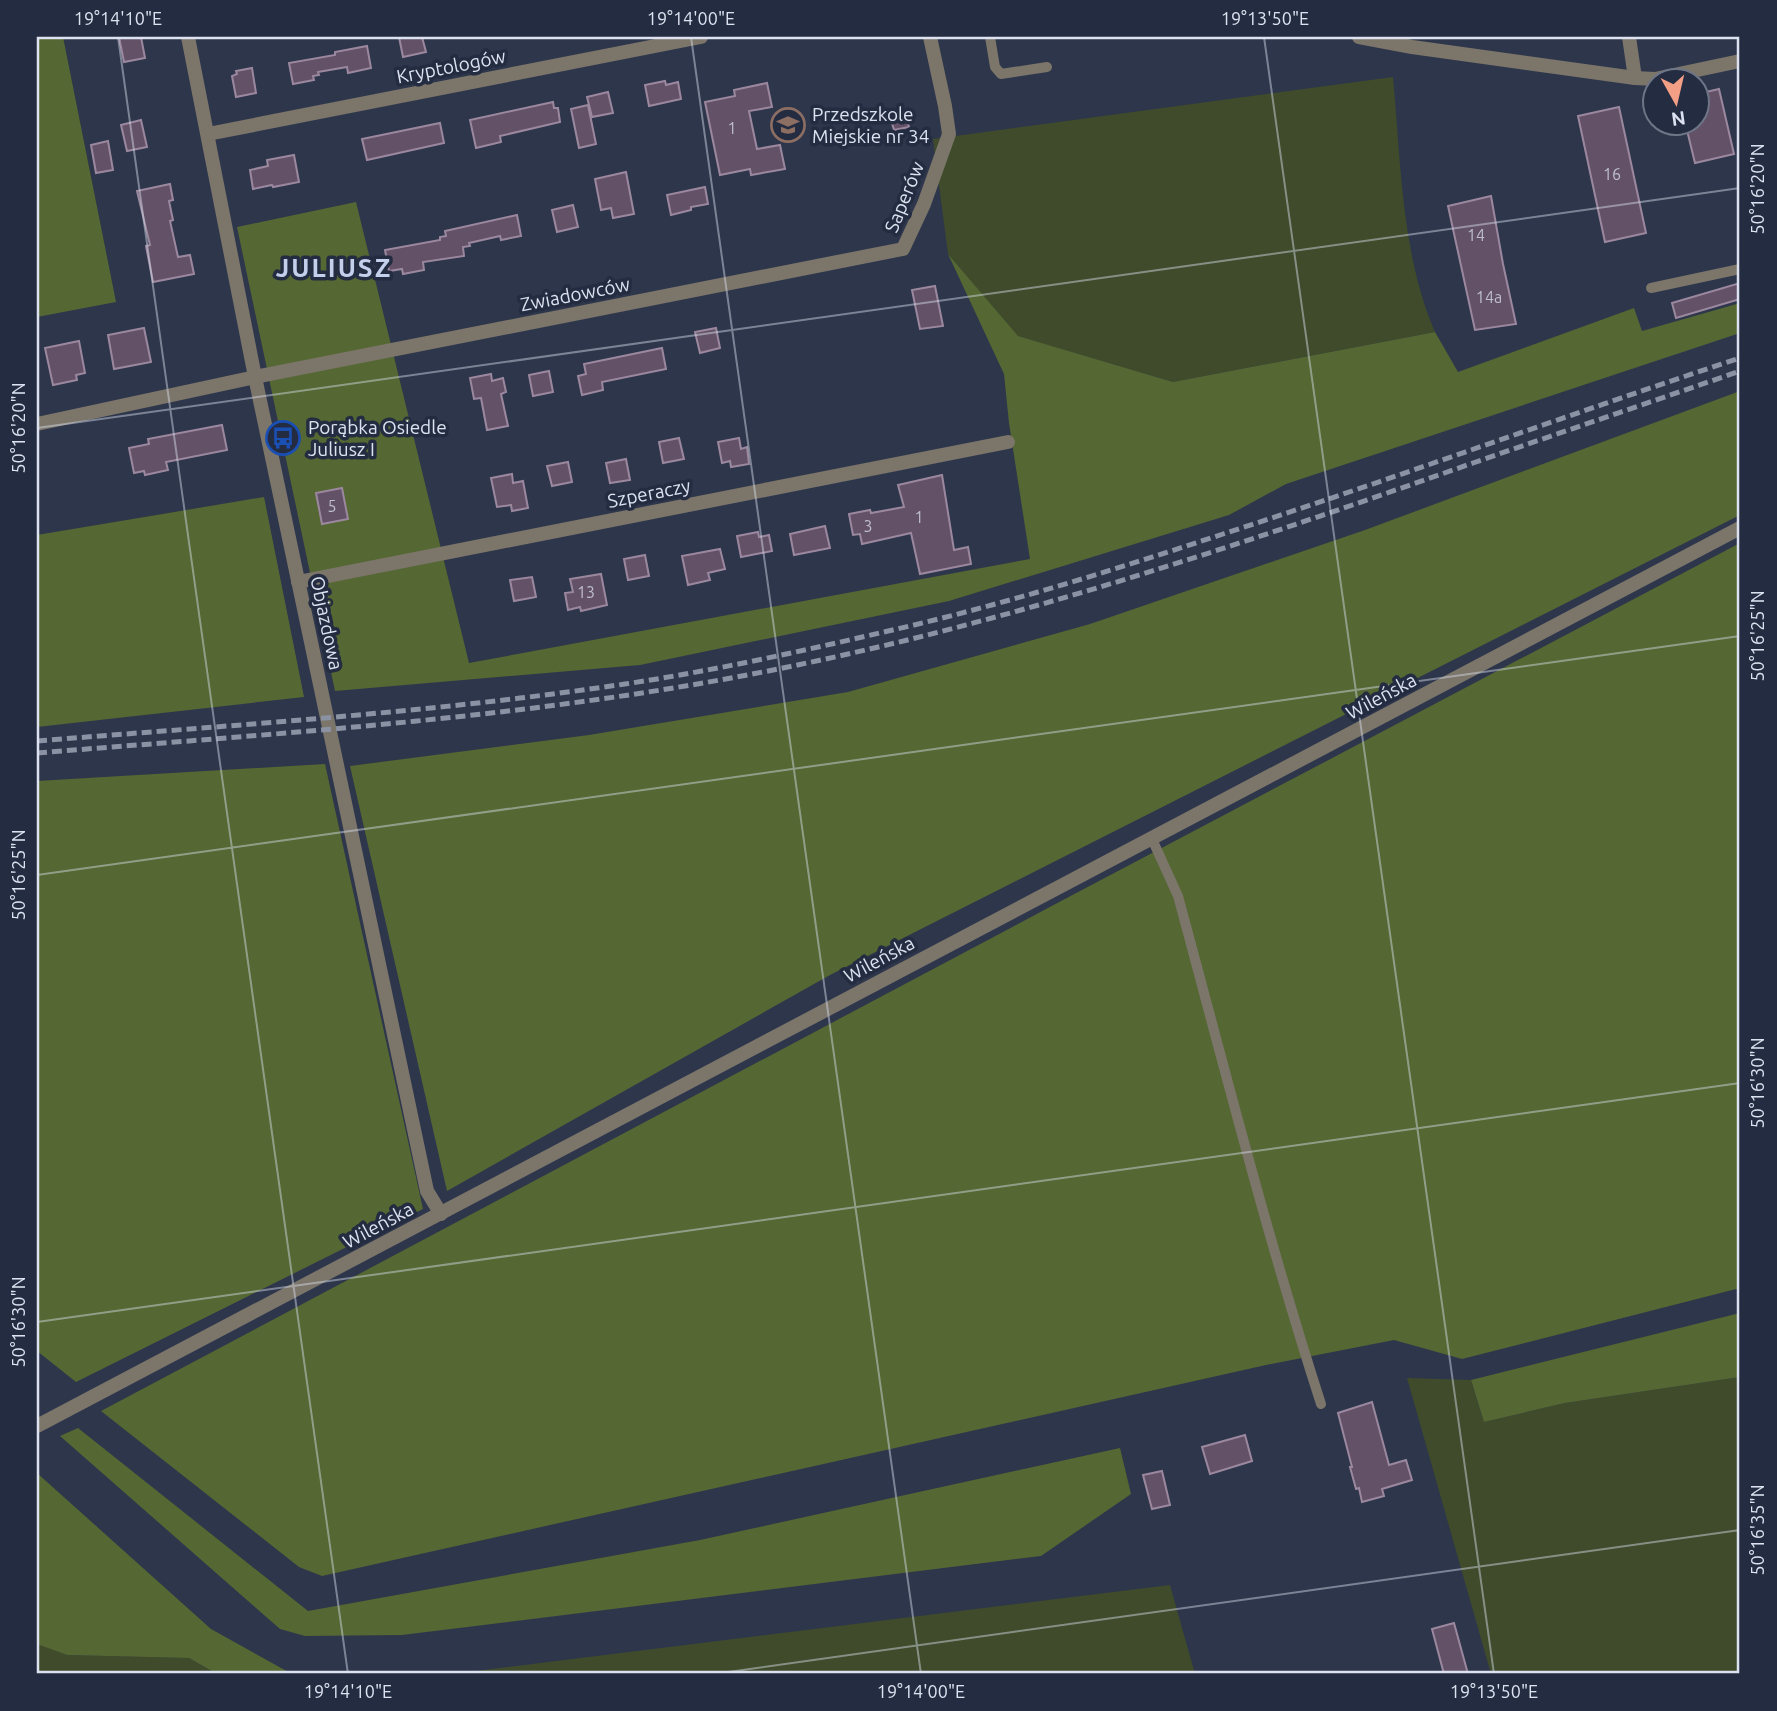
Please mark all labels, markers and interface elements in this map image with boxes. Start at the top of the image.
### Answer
text: 19°14'10"E [74,8,162,28]
text: 19°14'00"E [647,8,735,28]
text: 19°13'50"E [1221,8,1309,28]
street label: Kryptologów [394,45,508,87]
north arrow [1640,66,1710,136]
place label: Przedszkole Miejskie nr 34 [812,103,929,147]
school or university icon: Przedszkole Miejskie nr 34 [769,106,807,144]
text: N [1670,107,1687,131]
house number: 1 [727,119,737,137]
text: 50°16'20"N [1747,143,1767,235]
street label: Saperów [880,158,928,236]
house number: 16 [1603,165,1621,183]
house number: 14 [1467,226,1485,244]
district label: JULIUSZ [276,253,392,282]
street label: Zwiadowców [518,273,632,315]
house number: 14a [1476,288,1502,306]
text: 50°16'20"N [8,382,28,474]
place label: Porąbka Osiedle Juliusz I [308,416,447,460]
bus stop icon: Porąbka Osiedle Juliusz I [264,419,302,457]
street label: Szperaczy [606,474,692,512]
house number: 5 [327,497,337,515]
house number: 1 [914,508,924,526]
house number: 3 [863,517,873,535]
street label: Objazdowa [306,574,348,672]
house number: 13 [577,583,595,601]
text: 50°16'25"N [1747,590,1767,682]
street label: Wileńska [1342,668,1420,724]
text: 50°16'25"N [8,829,28,921]
street label: Wileńska [840,931,918,987]
text: 50°16'30"N [1747,1037,1767,1129]
street label: Wileńska [339,1197,417,1253]
text: 50°16'30"N [8,1276,28,1368]
text: 50°16'35"N [1747,1484,1767,1576]
text: 19°14'10"E [304,1681,392,1701]
text: 19°14'00"E [877,1681,965,1701]
text: 19°13'50"E [1450,1681,1538,1701]

